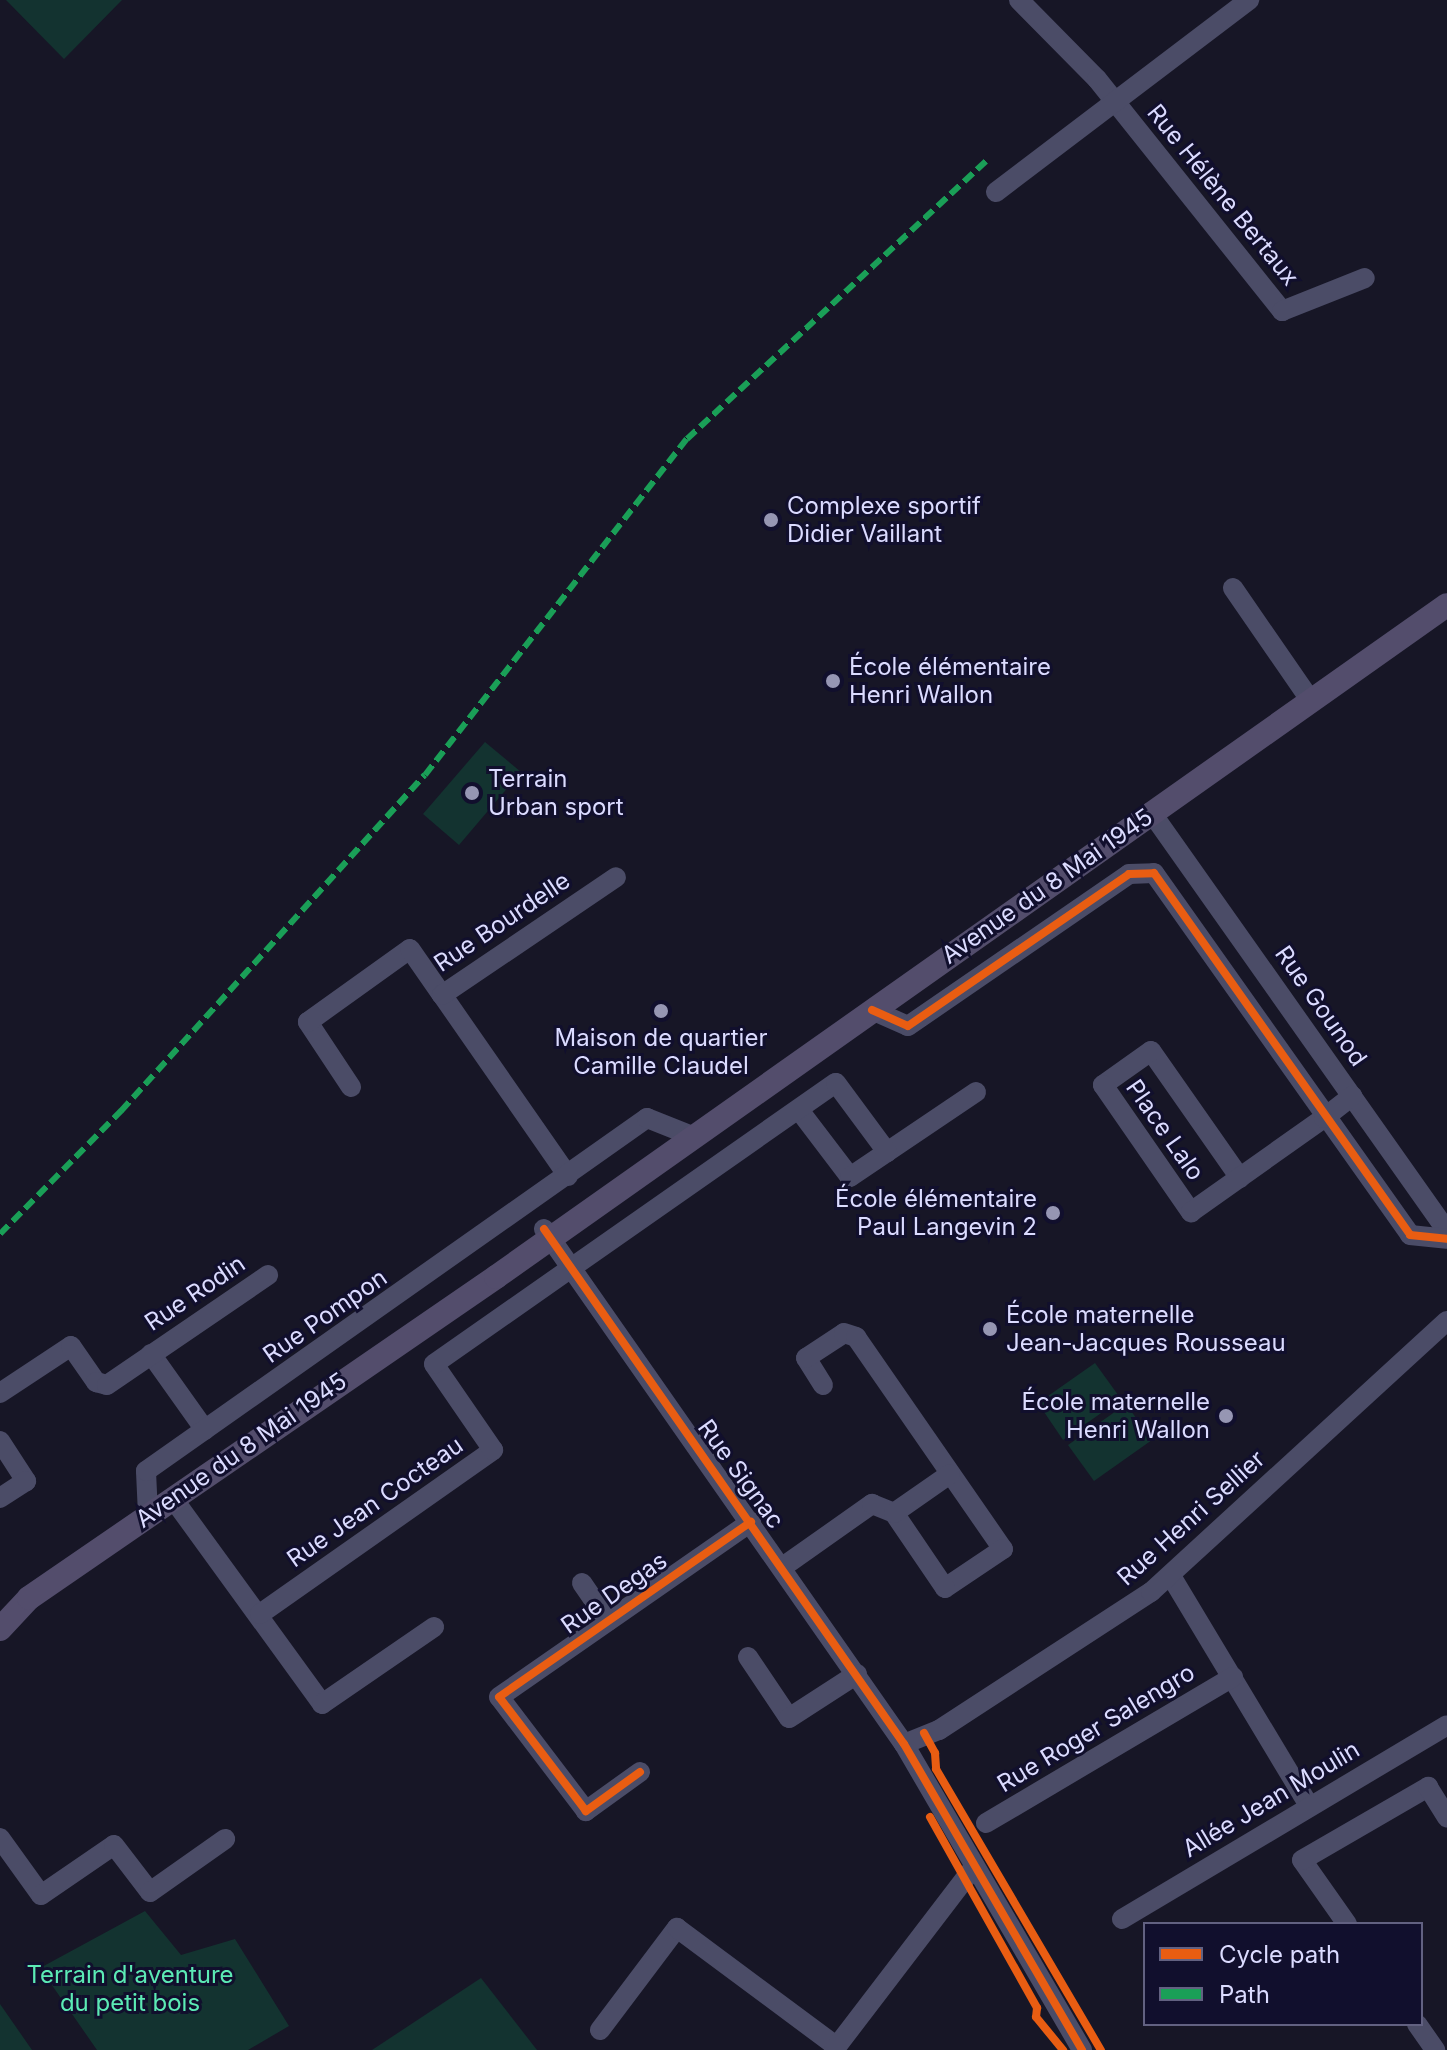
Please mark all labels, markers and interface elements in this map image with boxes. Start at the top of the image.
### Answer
street label: Rue Hélène Bertaux [1141,99,1305,291]
place label: Complexe sportif Didier Vaillant [787,492,981,548]
marker: Complexe sportif Didier Vaillant [762,511,780,529]
place label: École élémentaire Henri Wallon [849,653,1051,709]
marker: École élémentaire Henri Wallon [824,672,842,690]
place label: Terrain Urban sport [488,765,624,821]
marker: Terrain Urban sport [463,784,481,802]
street label: Avenue du 8 Mai 1945 [936,802,1158,970]
street label: Rue Bourdelle [429,866,575,978]
street label: Rue Gounod [1269,940,1373,1072]
marker: Maison de quartier Camille Claudel [652,1002,670,1020]
place label: Maison de quartier Camille Claudel [555,1024,767,1080]
street label: Place Lalo [1120,1074,1210,1186]
place label: École élémentaire Paul Langevin 2 [835,1185,1037,1241]
marker: École élémentaire Paul Langevin 2 [1044,1204,1062,1222]
street label: Rue Rodin [139,1249,251,1337]
street label: Rue Pompon [258,1263,392,1369]
place label: École maternelle Jean-Jacques Rousseau [1006,1301,1286,1357]
marker: École maternelle Jean-Jacques Rousseau [981,1320,999,1338]
street label: Avenue du 8 Mai 1945 [130,1366,352,1534]
place label: École maternelle Henri Wallon [1022,1388,1210,1444]
marker: École maternelle Henri Wallon [1217,1407,1235,1425]
street label: Rue Signac [692,1414,790,1534]
street label: Rue Jean Cocteau [282,1431,468,1573]
street label: Rue Henri Sellier [1111,1444,1271,1592]
street label: Rue Degas [556,1546,672,1640]
street label: Rue Roger Salengro [992,1658,1200,1798]
street label: Allée Jean Moulin [1177,1735,1365,1863]
legend [1143,1922,1423,2026]
text: Cycle path [1219,1940,1340,1969]
park label: Terrain d'aventure du petit bois [26,1961,234,2017]
text: Path [1219,1980,1270,2009]

